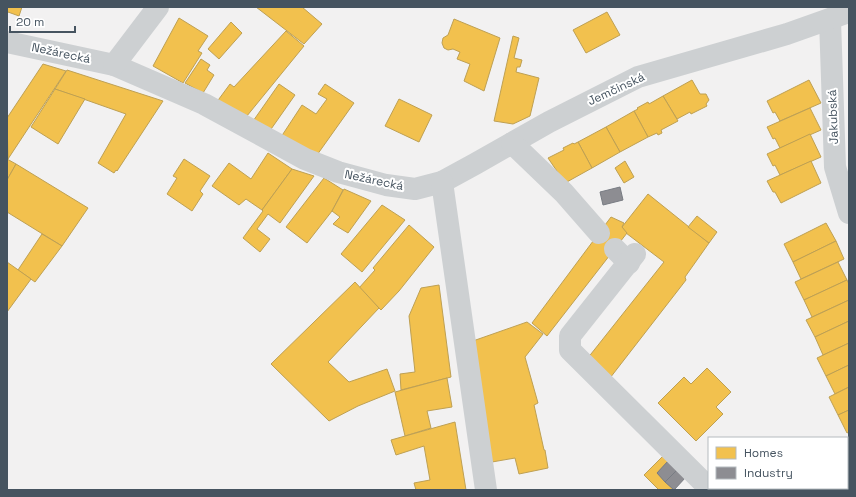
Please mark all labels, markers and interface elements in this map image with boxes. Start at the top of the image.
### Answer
scale bar [10,8,75,34]
text: 20 m [16,14,44,30]
street label: Nežárecká [30,39,92,67]
street label: Jemčinská [585,69,647,109]
street label: Jakubská [824,89,842,145]
street label: Nežárecká [343,166,405,194]
legend [708,437,848,489]
text: Homes [744,445,783,461]
text: Industry [744,465,793,481]

